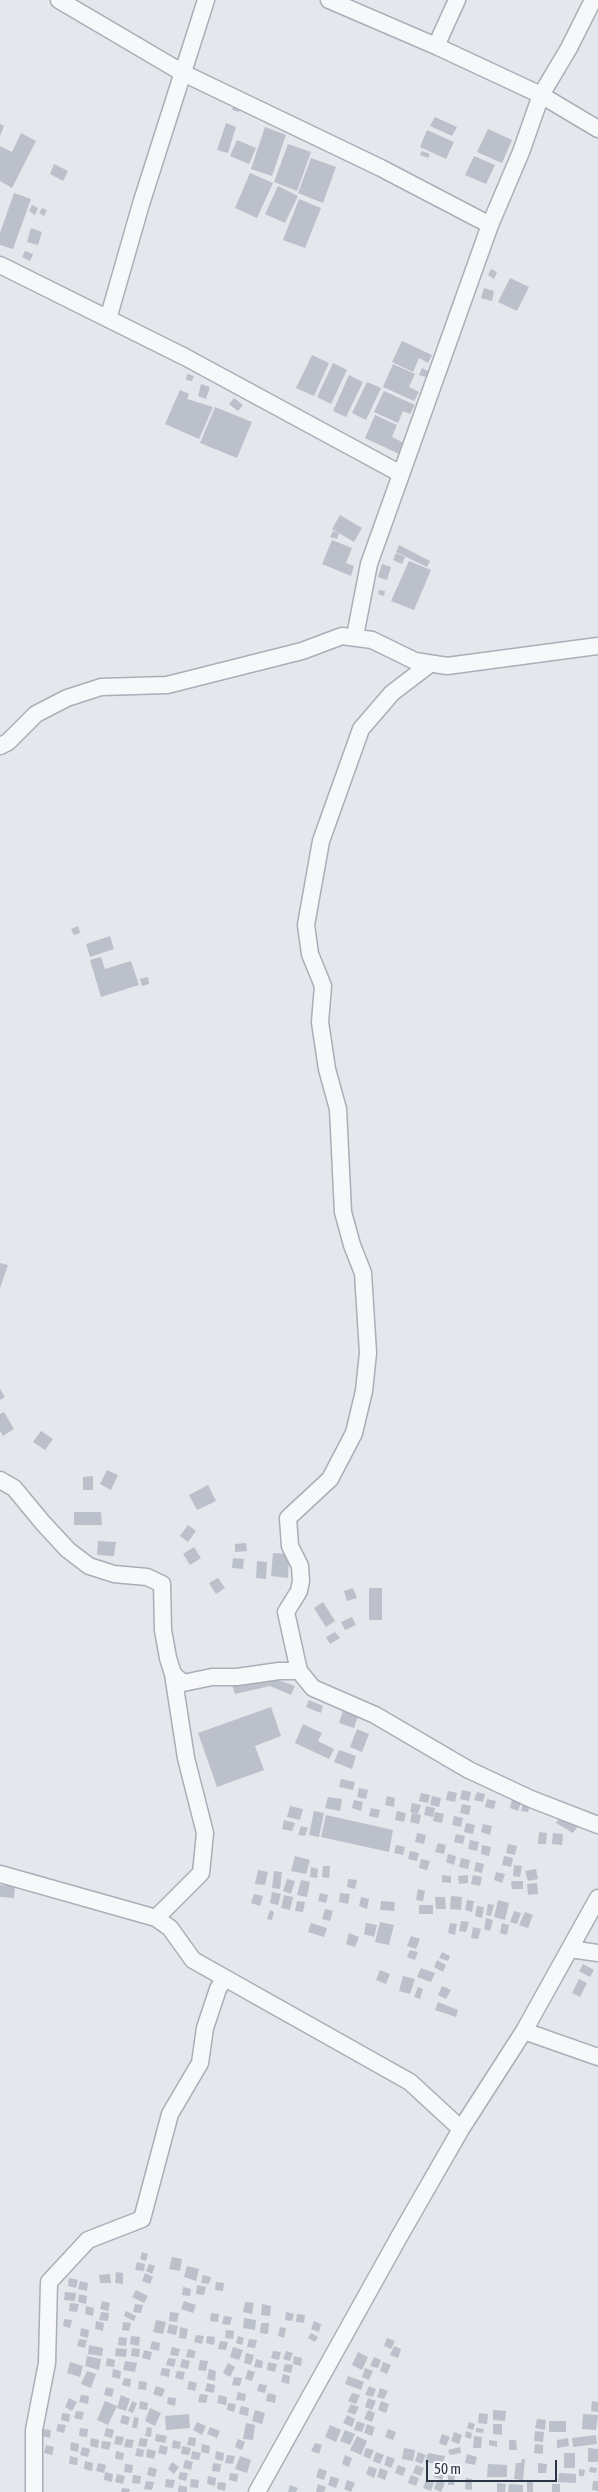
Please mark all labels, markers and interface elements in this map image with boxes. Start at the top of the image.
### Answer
scale bar [428,2450,559,2482]
text: 50 m [434,2460,461,2477]

